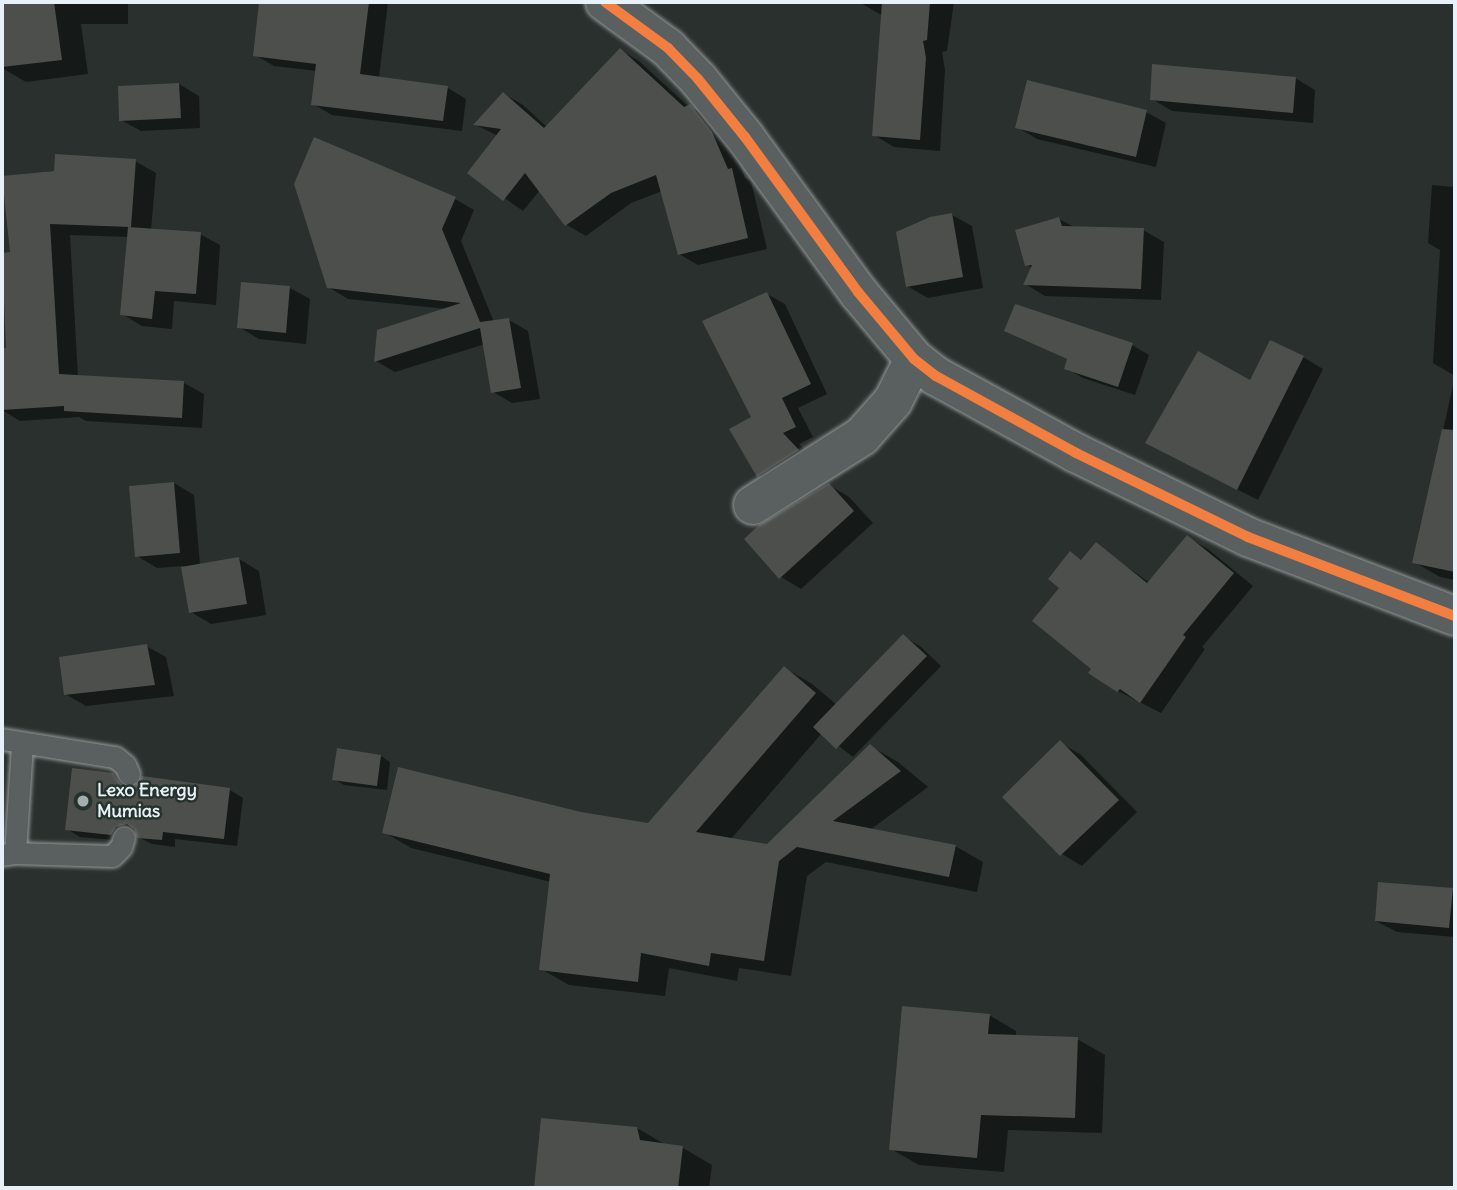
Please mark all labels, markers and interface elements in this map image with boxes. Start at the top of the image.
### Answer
place label: Lexo Energy Mumias [97,780,197,822]
marker: Lexo Energy Mumias [75,793,91,809]

